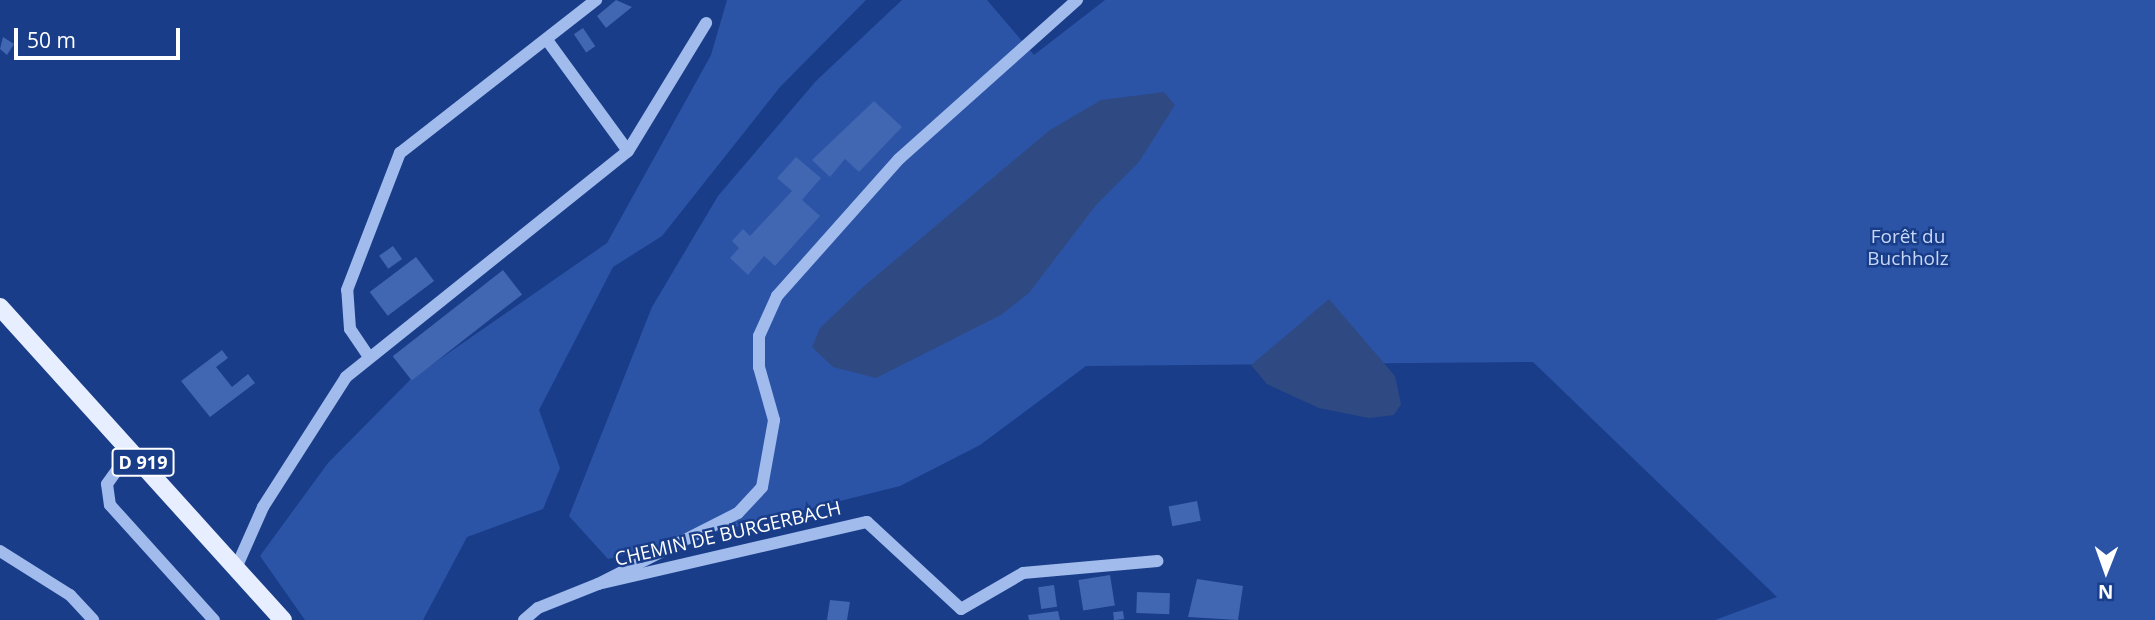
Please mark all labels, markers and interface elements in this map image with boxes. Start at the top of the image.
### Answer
scale bar [18,14,184,58]
text: 50 m [27,26,76,54]
park label: Forêt du Buchholz [1867,226,1949,270]
road number: D 919 [111,448,174,476]
street label: CHEMIN DE BURGERBACH [613,497,843,571]
north arrow [2071,536,2141,606]
text: N [2098,579,2114,605]

